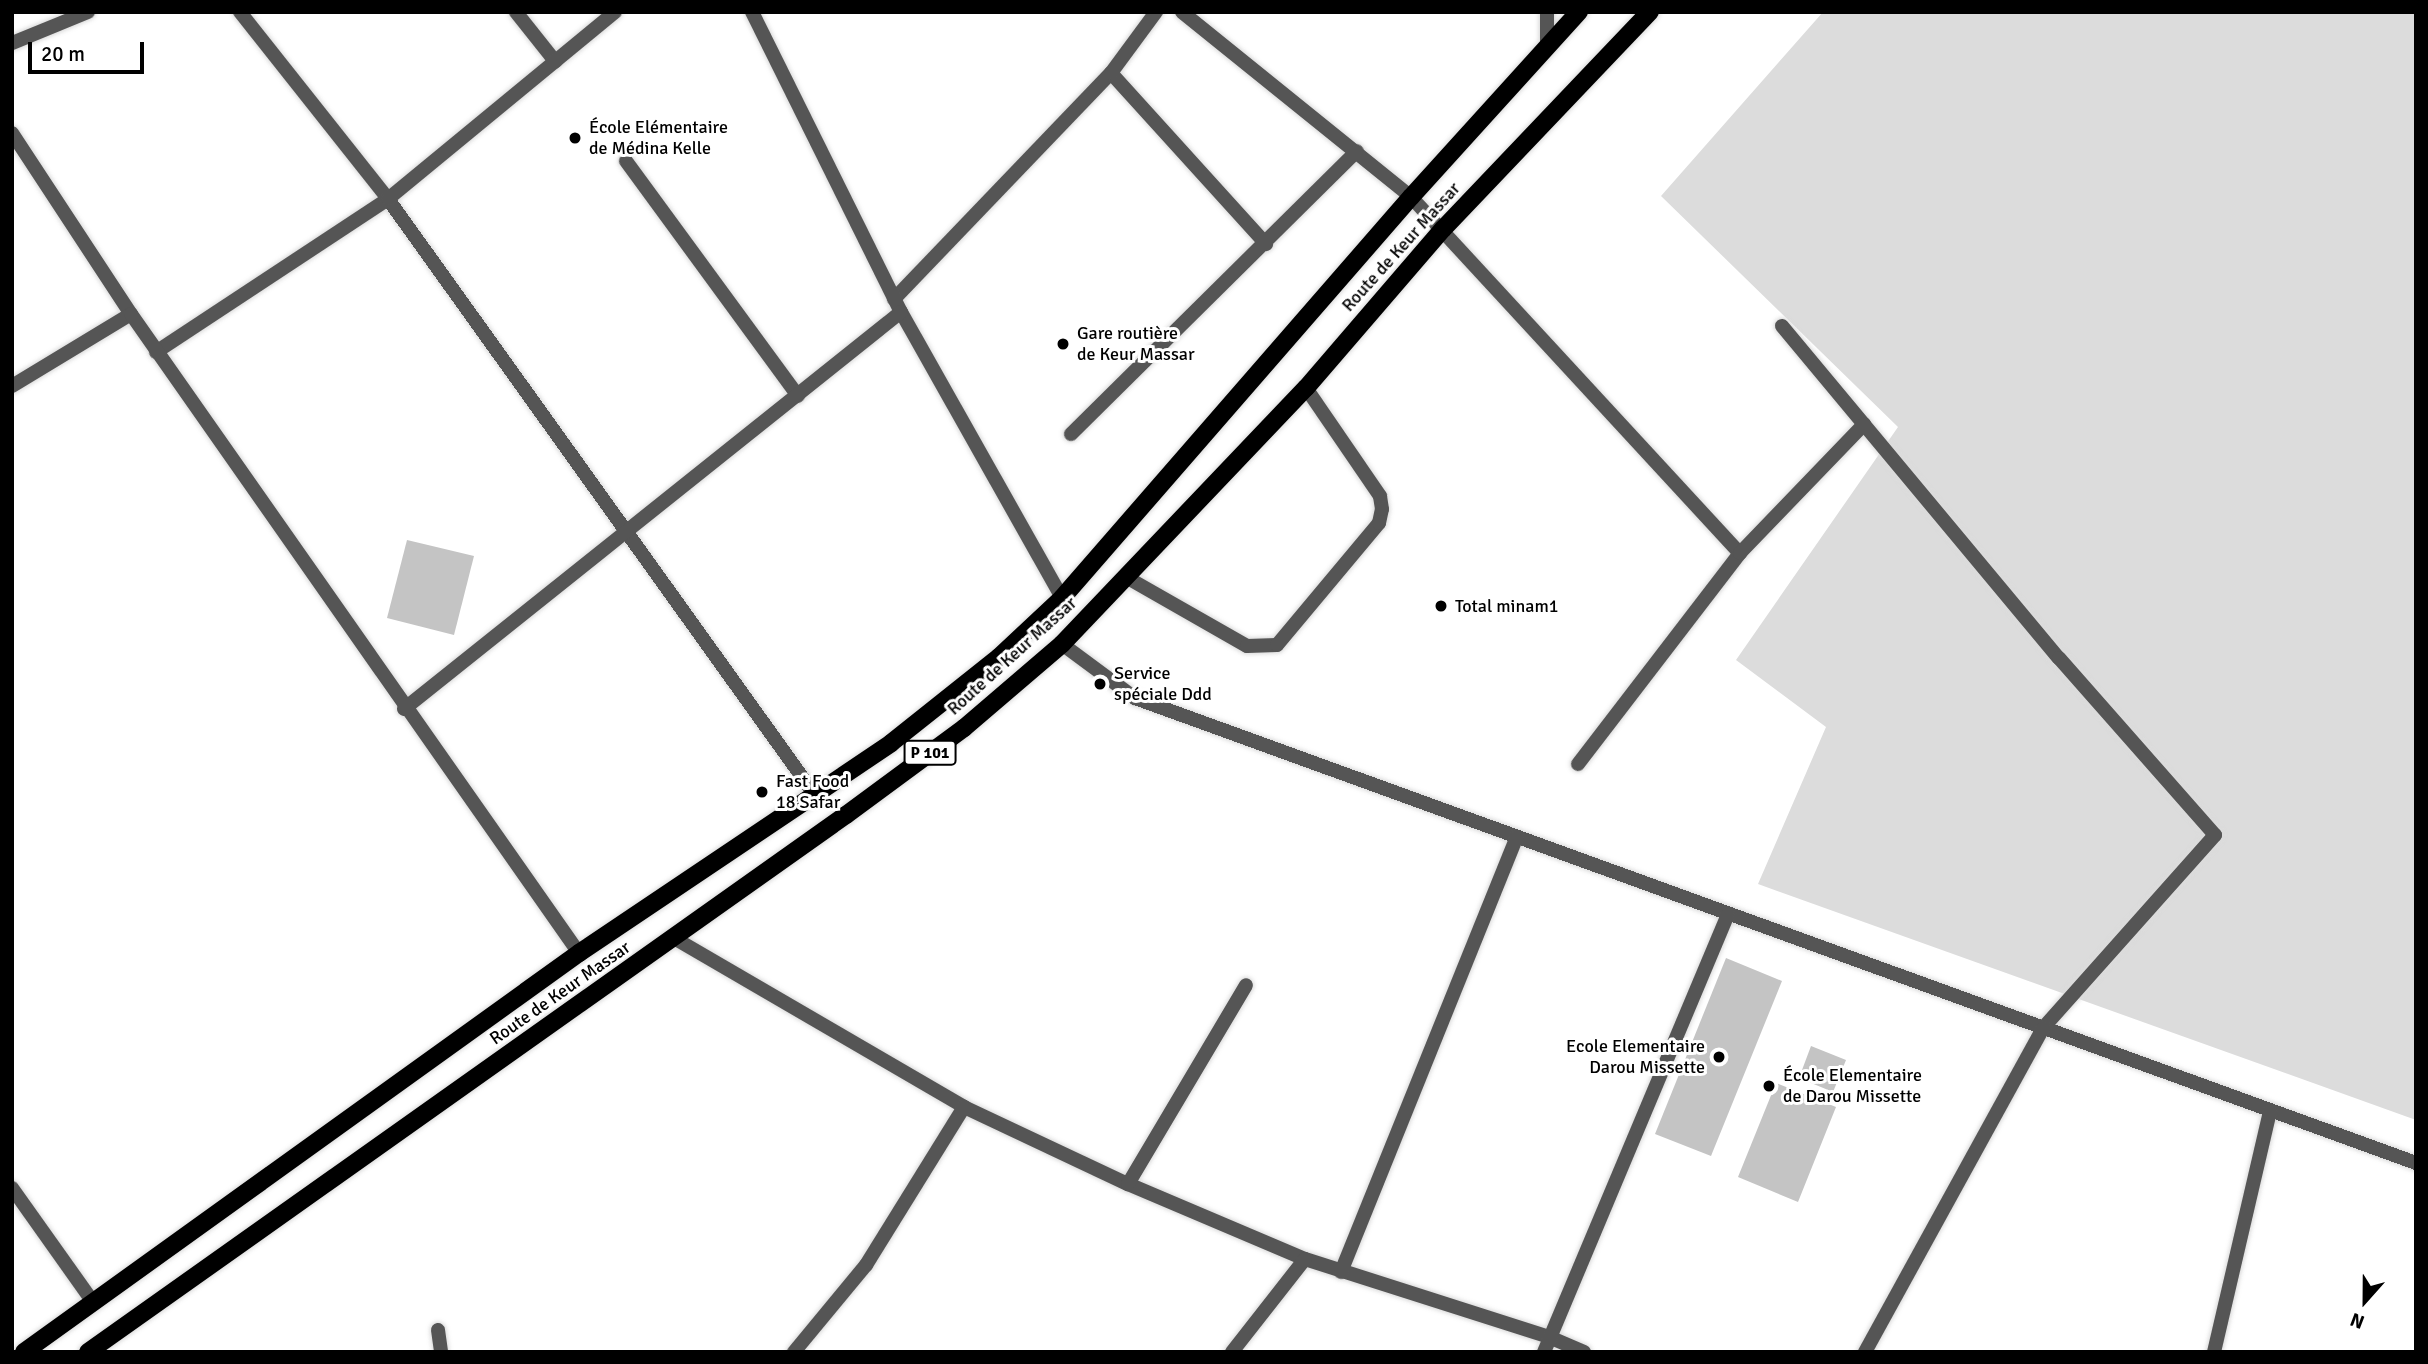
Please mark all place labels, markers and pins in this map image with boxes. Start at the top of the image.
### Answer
place label: École Elémentaire de Médina Kelle [589,117,728,160]
marker: École Elémentaire de Médina Kelle [567,130,583,146]
place label: Gare routière de Keur Massar [1077,323,1195,366]
marker: Gare routière de Keur Massar [1055,336,1071,352]
place label: Total minam1 [1455,595,1558,617]
marker: Total minam1 [1433,598,1449,614]
place label: Service spéciale Ddd [1114,663,1212,706]
marker: Service spéciale Ddd [1092,676,1108,692]
place label: Fast Food 18 Safar [776,771,849,814]
marker: Fast Food 18 Safar [754,784,770,800]
place label: Ecole Elementaire Darou Missette [1566,1036,1705,1078]
marker: Ecole Elementaire Darou Missette [1711,1049,1727,1065]
place label: École Elementaire de Darou Missette [1783,1065,1922,1108]
marker: École Elementaire de Darou Missette [1761,1078,1777,1094]

